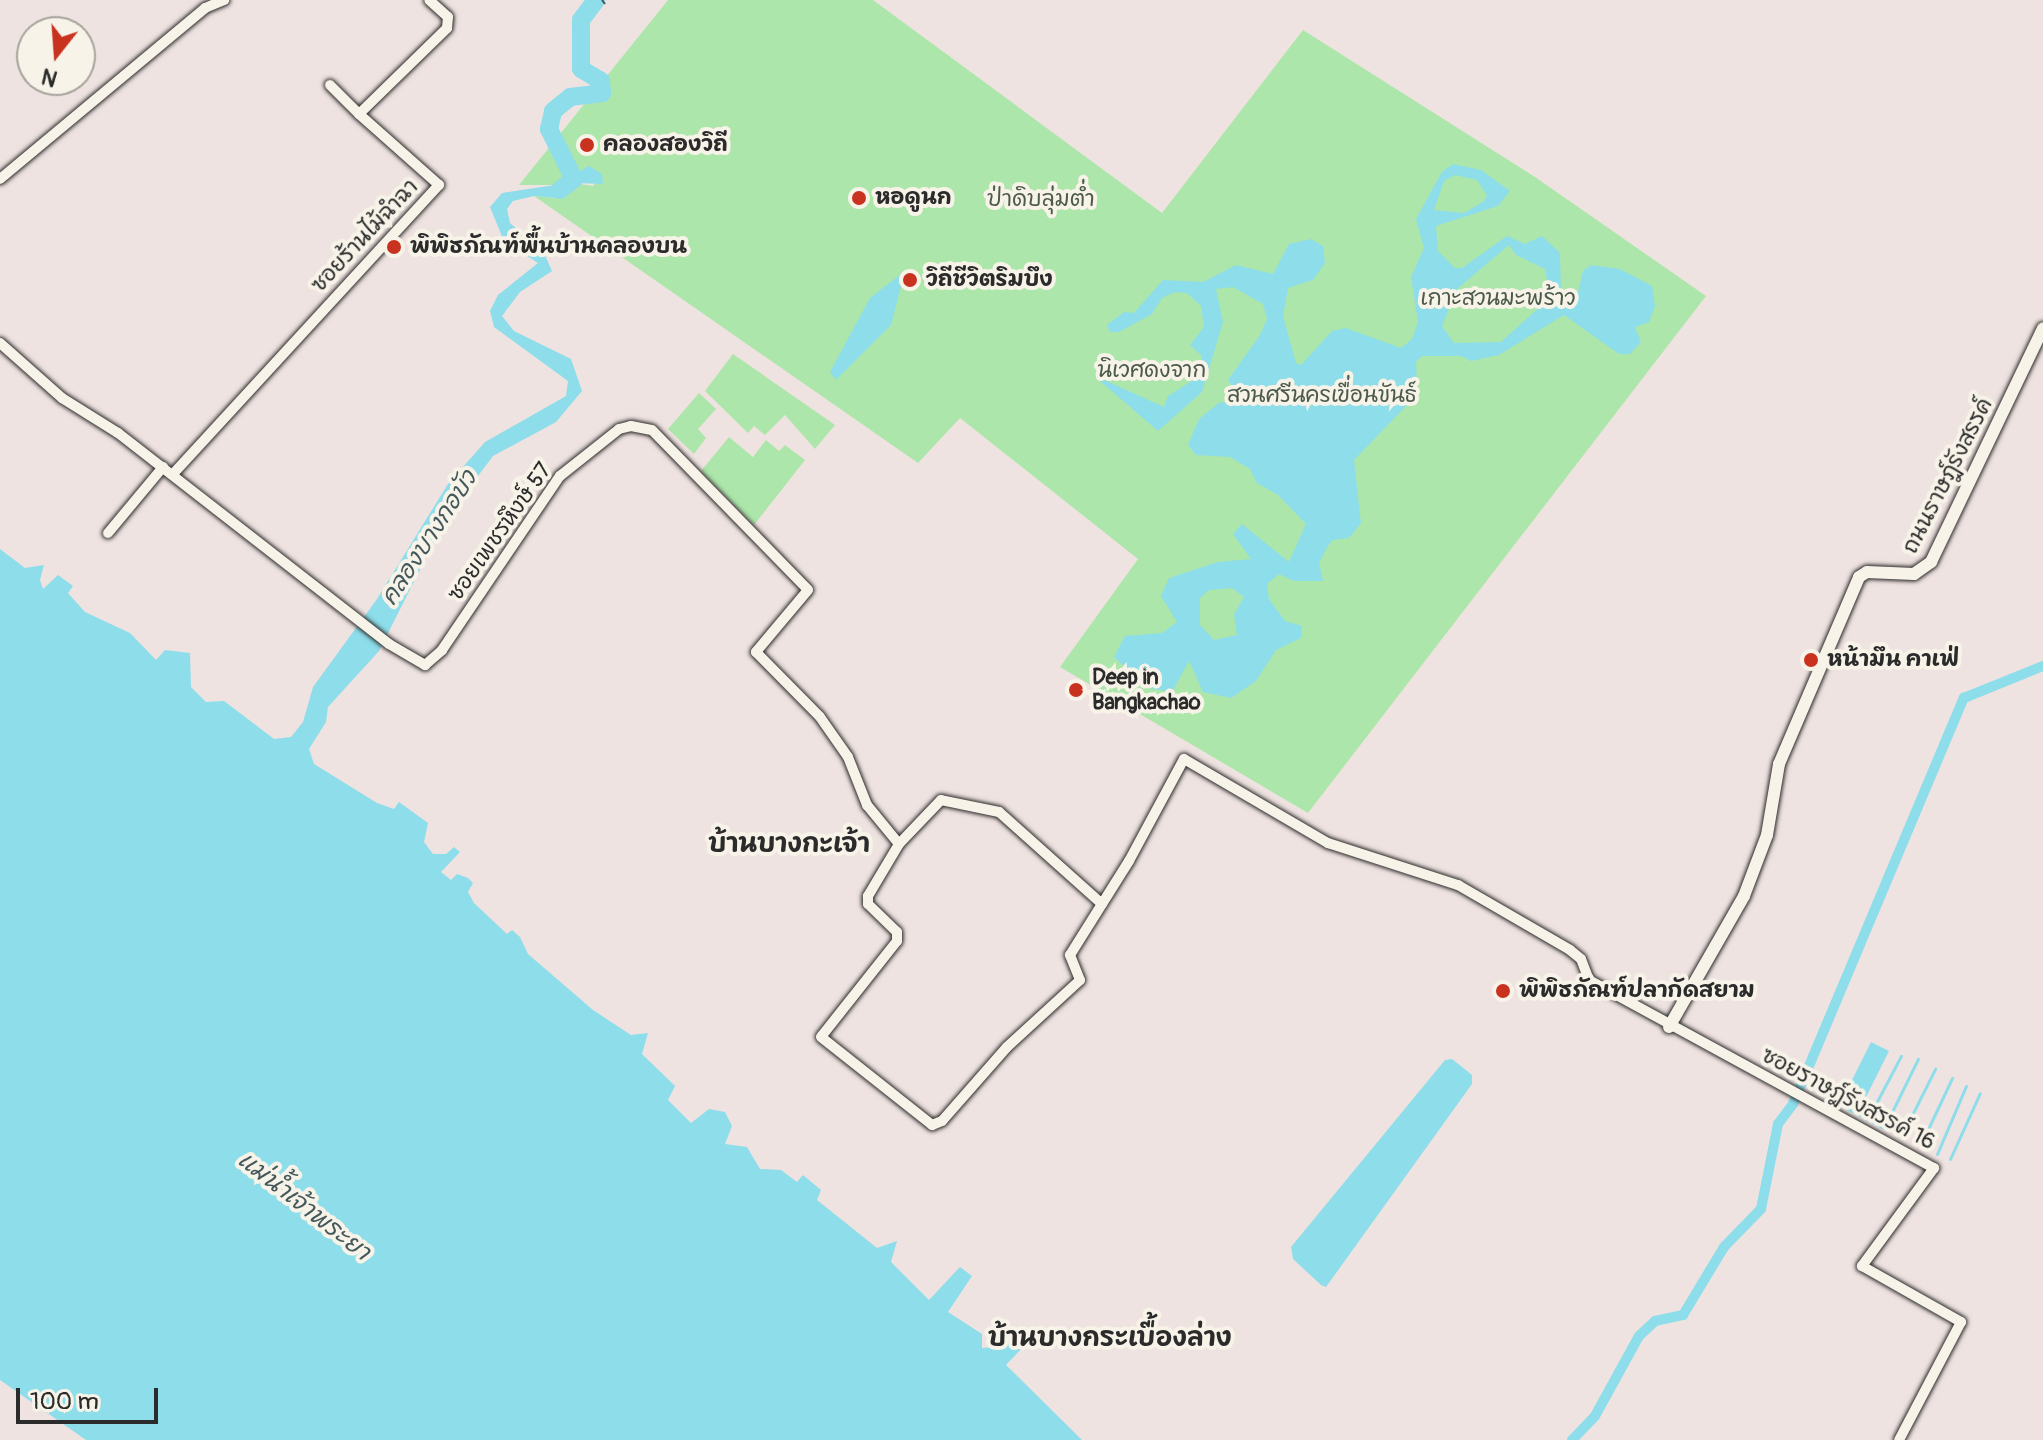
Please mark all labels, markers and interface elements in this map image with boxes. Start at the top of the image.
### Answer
north arrow [16,16,96,96]
text: N [38,61,61,93]
place label: คลองสองวิถี [603,132,728,158]
marker: คลองสองวิถี [578,136,596,154]
street label: ซอยร้านไม้ฉำฉา [306,174,424,298]
place label: หอดูนก [875,185,952,211]
park label: ป่าดิบลุ่มต่ำ [987,187,1095,213]
marker: หอดูนก [850,189,868,207]
place label: พิพิธภัณฑ์พื้นบ้านคลองบน [410,234,687,260]
marker: พิพิธภัณฑ์พื้นบ้านคลองบน [385,238,403,256]
place label: วิถีชีวิตริมบึง [926,267,1053,293]
marker: วิถีชีวิตริมบึง [901,271,919,289]
park label: เกาะสวนมะพร้าว [1420,286,1576,312]
park label: นิเวศดงจาก [1098,358,1206,384]
park label: สวนศรีนครเขื่อนขันธ์ [1227,383,1417,409]
street label: ถนนราษฎ์รังสรรค์ [1897,394,1999,558]
street label: ซอยเพชรหึงษ์ 57 [443,458,557,606]
water label: คลองบางกอบัว [375,465,483,611]
place label: หน้ามึน คาเฟ่ [1827,647,1959,673]
marker: หน้ามึน คาเฟ่ [1802,651,1820,669]
place label: Deep in Bangkachao [1092,664,1200,716]
marker: Deep in Bangkachao [1067,681,1085,699]
district label: บ้านบางกะเจ้า [708,829,870,861]
place label: พิพิธภัณฑ์ปลากัดสยาม [1519,978,1754,1004]
marker: พิพิธภัณฑ์ปลากัดสยาม [1494,982,1512,1000]
street label: ซอยราษฎ์รังสรรค์ 16 [1757,1042,1939,1156]
water label: แม่น้ำเจ้าพระยา [232,1145,376,1267]
district label: บ้านบางกระเบื้องล่าง [988,1323,1232,1355]
scale bar [20,1372,162,1422]
text: 100 m [30,1387,99,1416]

